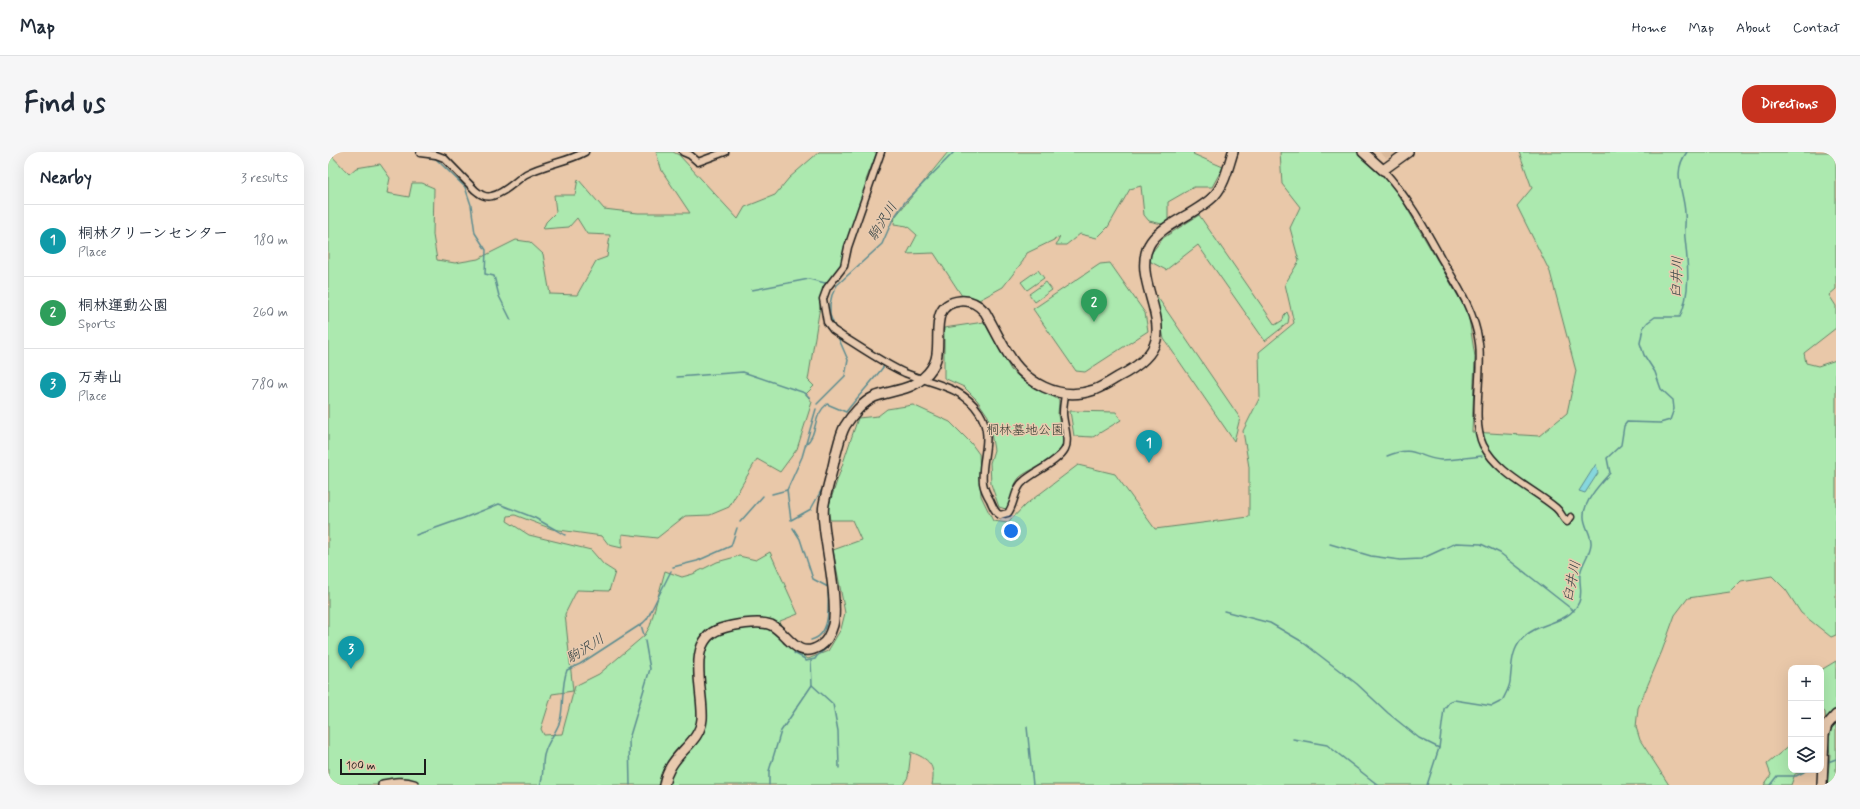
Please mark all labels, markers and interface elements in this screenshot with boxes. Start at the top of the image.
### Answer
text: Map [20,15,55,40]
text: Home [1632,19,1666,37]
text: Map [1688,19,1714,37]
text: About [1736,19,1771,37]
text: Contact [1793,19,1840,37]
button: Directions [1742,85,1836,123]
text: Find us [24,86,105,123]
text: Nearby [40,167,92,189]
text: 3 results [241,170,288,187]
water label: 駒沢川 [864,199,902,244]
text: 桐林クリーンセンター [78,224,228,244]
text: 1 [50,232,56,249]
text: 180 m [253,232,288,249]
text: Place [78,244,107,261]
water label: 臼井川 [1667,256,1687,298]
pin: 2 [1081,289,1107,322]
text: 桐林運動公園 [78,296,168,316]
text: 2 [50,304,56,321]
text: 260 m [253,304,288,321]
text: Sports [78,316,116,333]
text: 万寿山 [78,368,123,388]
text: 3 [50,376,56,393]
text: 780 m [251,376,288,393]
text: Place [78,388,107,405]
park label: 桐林墓地公園 [986,422,1064,439]
pin: 1 [1136,430,1162,463]
your location [1001,521,1021,541]
water label: 臼井川 [1559,559,1585,604]
water label: 駒沢川 [563,630,608,668]
pin: 3 [338,636,364,669]
map controls [1788,665,1824,773]
button: + [1788,665,1824,701]
button: − [1788,701,1824,737]
button: layers [1788,737,1824,773]
scale bar [340,757,426,776]
text: 100 m [346,759,376,773]

